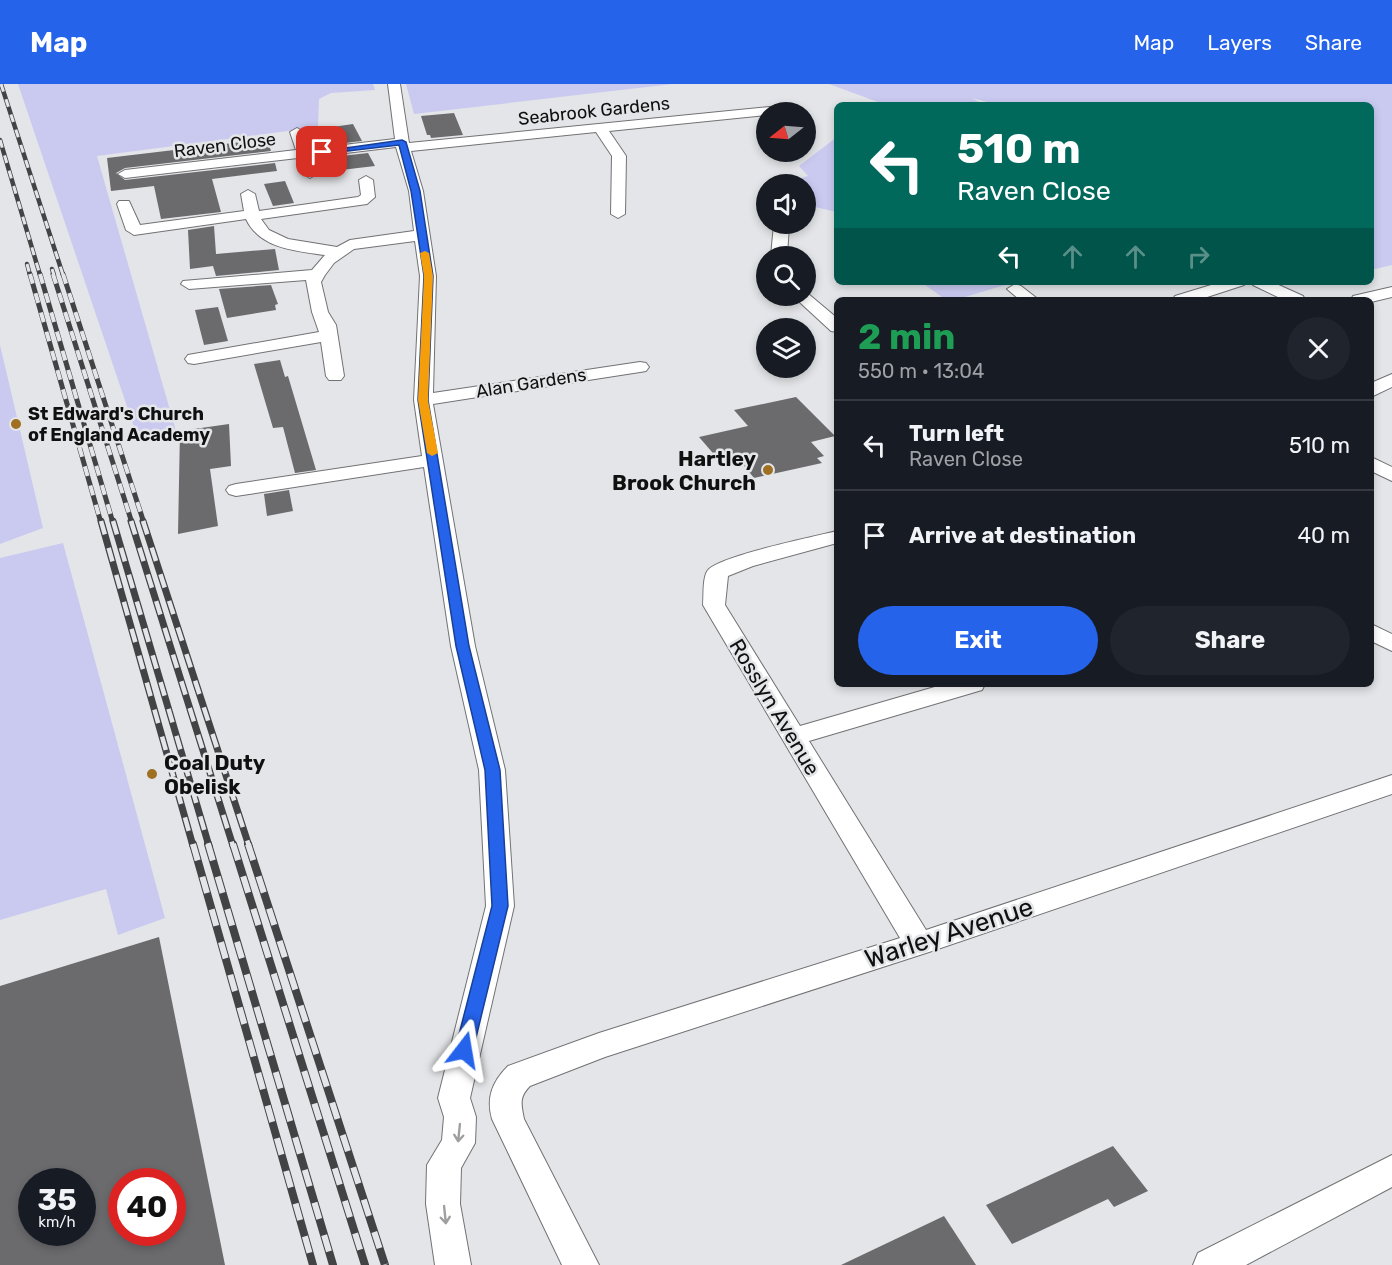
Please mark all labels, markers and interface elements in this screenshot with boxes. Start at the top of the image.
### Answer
text: Map [30,26,87,59]
text: Map [1133,30,1174,55]
text: Layers [1207,30,1272,55]
text: Share [1305,30,1362,55]
street label: Seabrook Gardens [517,92,671,130]
north arrow [756,102,816,162]
map controls [756,102,816,378]
text: 510 m [957,124,1081,174]
pin [296,126,347,177]
icon: left [858,126,936,204]
street label: Raven Close [173,128,277,162]
icon: arrive [305,135,338,168]
button: sound [756,174,816,234]
text: Raven Close [957,175,1111,207]
icon: left [993,240,1026,273]
icon: ahead [1056,240,1089,273]
icon: ahead [1119,240,1152,273]
icon: right [1182,240,1215,273]
button: search [756,246,816,306]
text: 2 min [858,315,956,358]
button: close [1287,317,1350,380]
button: layers [756,318,816,378]
text: 550 m · 13:04 [858,359,984,383]
street label: Alan Gardens [474,363,588,403]
place label: St Edward's Church of England Academy [28,403,210,446]
marker: St Edward's Church of England Academy [9,417,23,431]
text: Turn left [909,420,1004,447]
icon: left [858,429,891,462]
text: 510 m [1289,432,1350,459]
place label: Hartley Brook Church [612,446,756,495]
text: Raven Close [909,447,1023,471]
marker: Hartley Brook Church [761,463,775,477]
icon: arrive [858,519,891,552]
text: Arrive at destination [909,522,1136,549]
text: 40 m [1297,522,1350,549]
button: Exit [858,606,1098,675]
button: Share [1110,606,1350,675]
street label: Rosslyn Avenue [724,634,826,780]
place label: Coal Duty Obelisk [164,750,266,799]
marker: Coal Duty Obelisk [145,767,159,781]
street label: Warley Avenue [861,891,1037,975]
position arrow [432,1018,496,1082]
one-way arrow [453,1122,464,1142]
speed limit sign: 40 [108,1168,186,1246]
text: 35 [37,1182,77,1218]
one-way arrow [440,1205,451,1225]
text: km/h [38,1213,76,1231]

